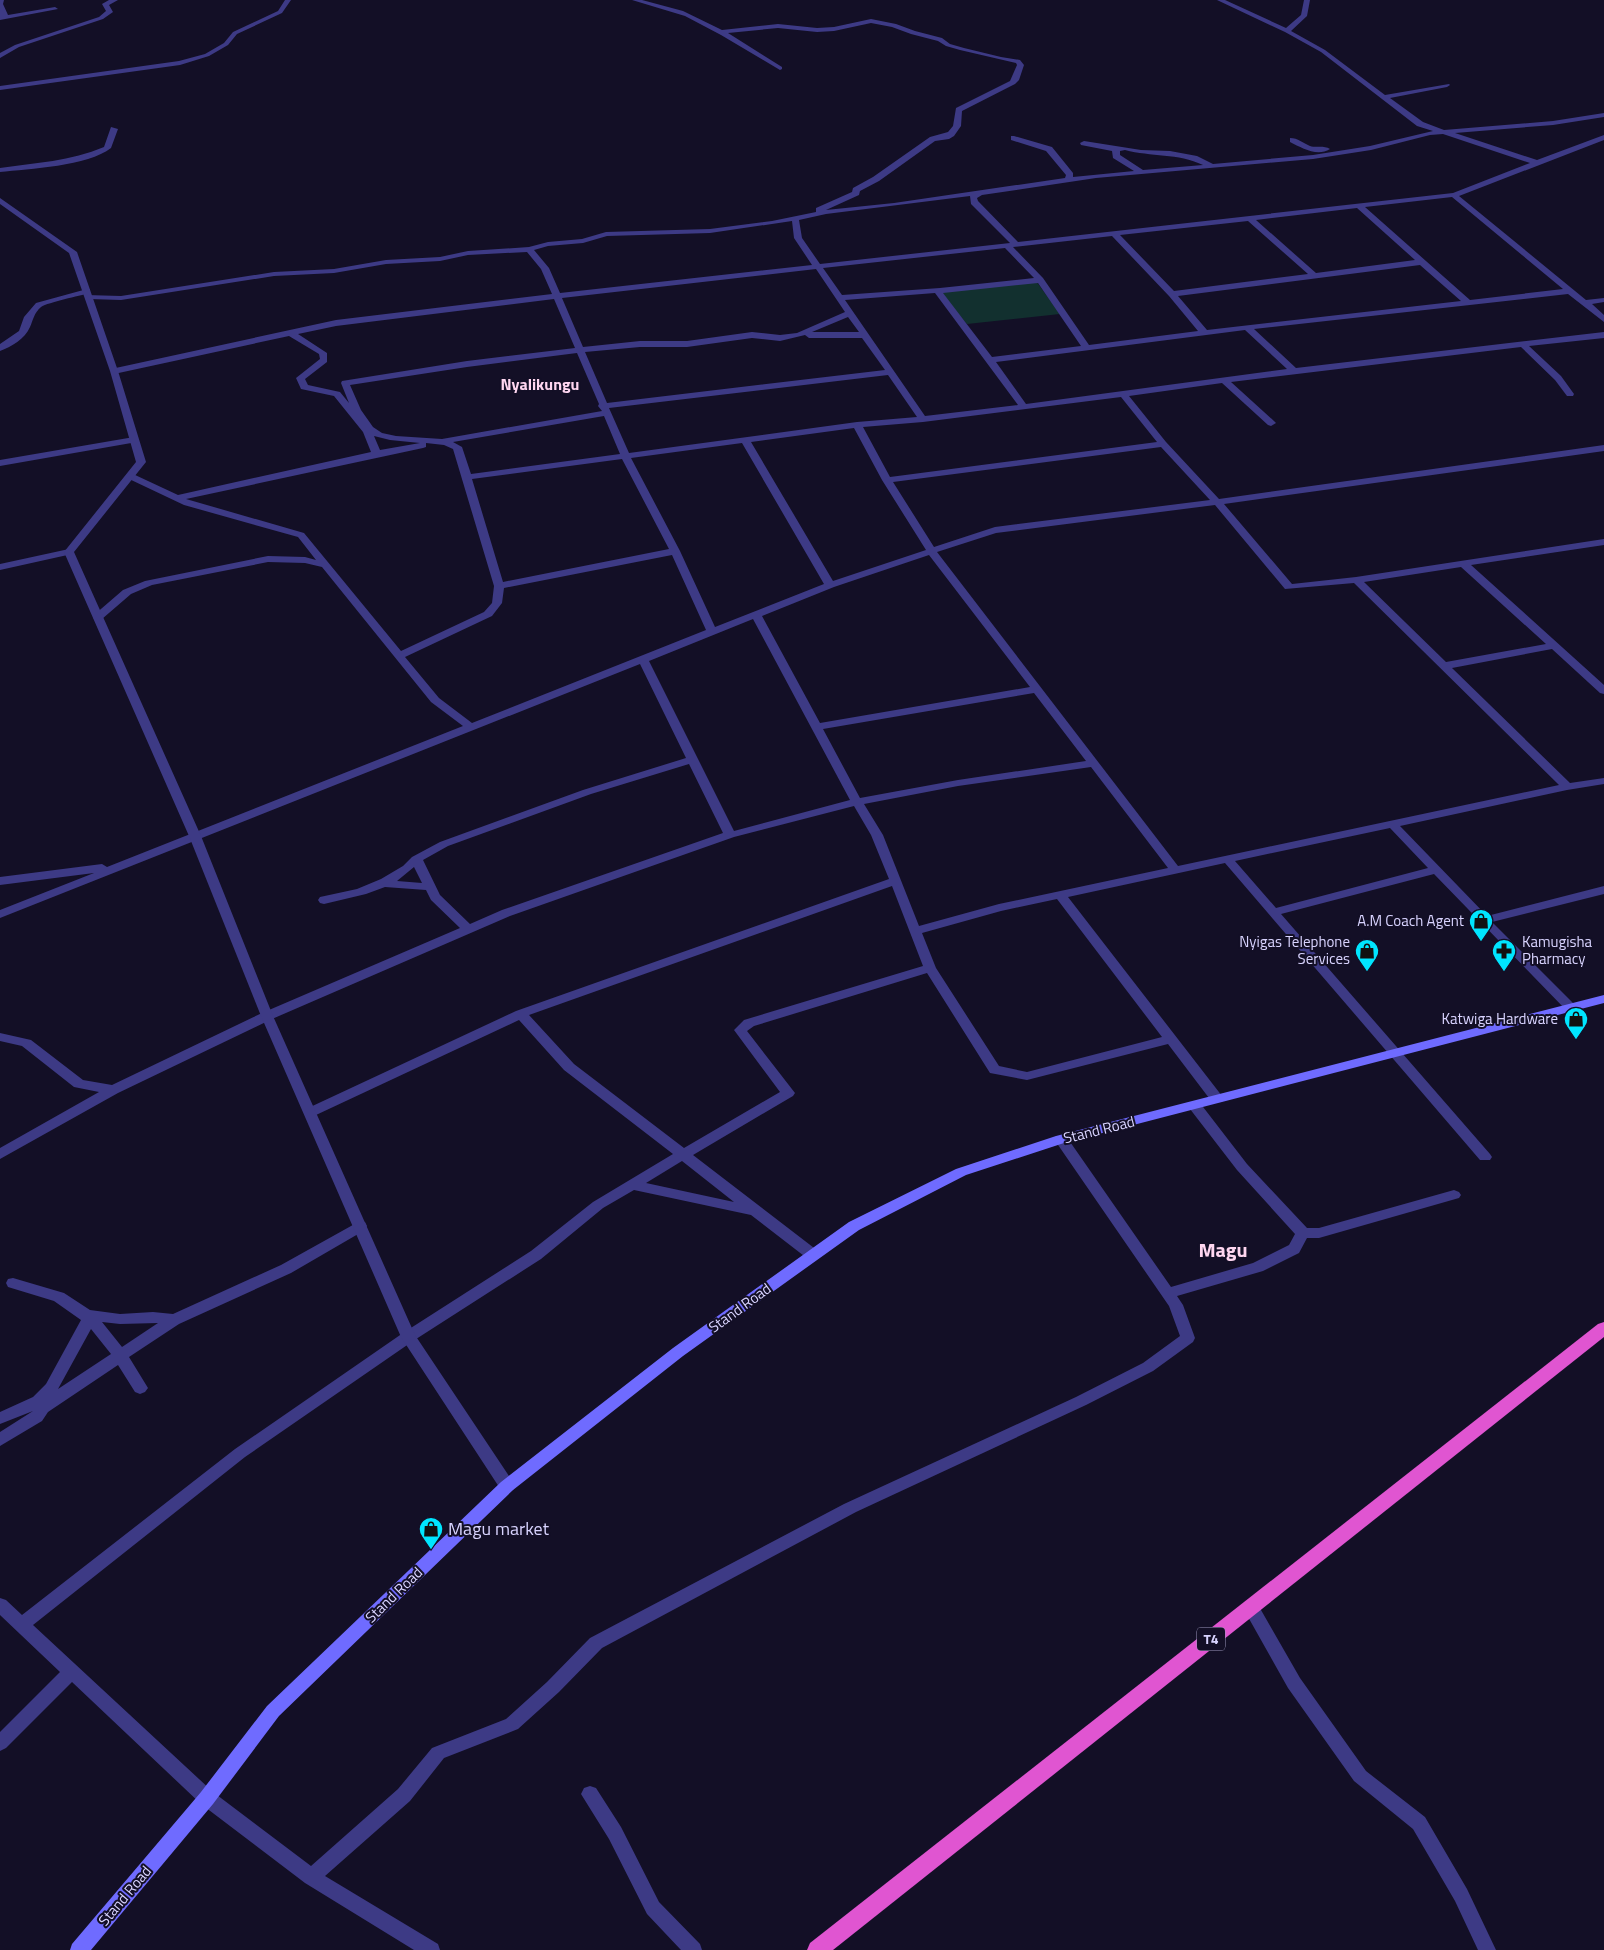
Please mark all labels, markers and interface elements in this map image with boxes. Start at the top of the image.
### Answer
district label: Nyalikungu [501,372,579,396]
shop icon: A.M Coach Agent [1468,908,1494,942]
place label: A.M Coach Agent [1357,909,1465,932]
place label: Nyigas Telephone Services [1239,930,1350,970]
place label: Kamugisha Pharmacy [1522,930,1593,970]
shop icon: Nyigas Telephone Services [1354,938,1380,972]
pharmacy icon: Kamugisha Pharmacy [1491,938,1517,972]
shop icon: Katwiga Hardware [1563,1006,1589,1040]
place label: Katwiga Hardware [1441,1007,1558,1030]
street label: Stand Road [1061,1110,1137,1149]
district label: Magu [1198,1234,1248,1265]
street label: Stand Road [704,1277,776,1338]
place label: Magu market [448,1515,550,1542]
shop icon: Magu market [418,1516,444,1550]
street label: Stand Road [360,1561,428,1628]
road number: T4 [1197,1628,1225,1650]
street label: Stand Road [92,1860,157,1931]

